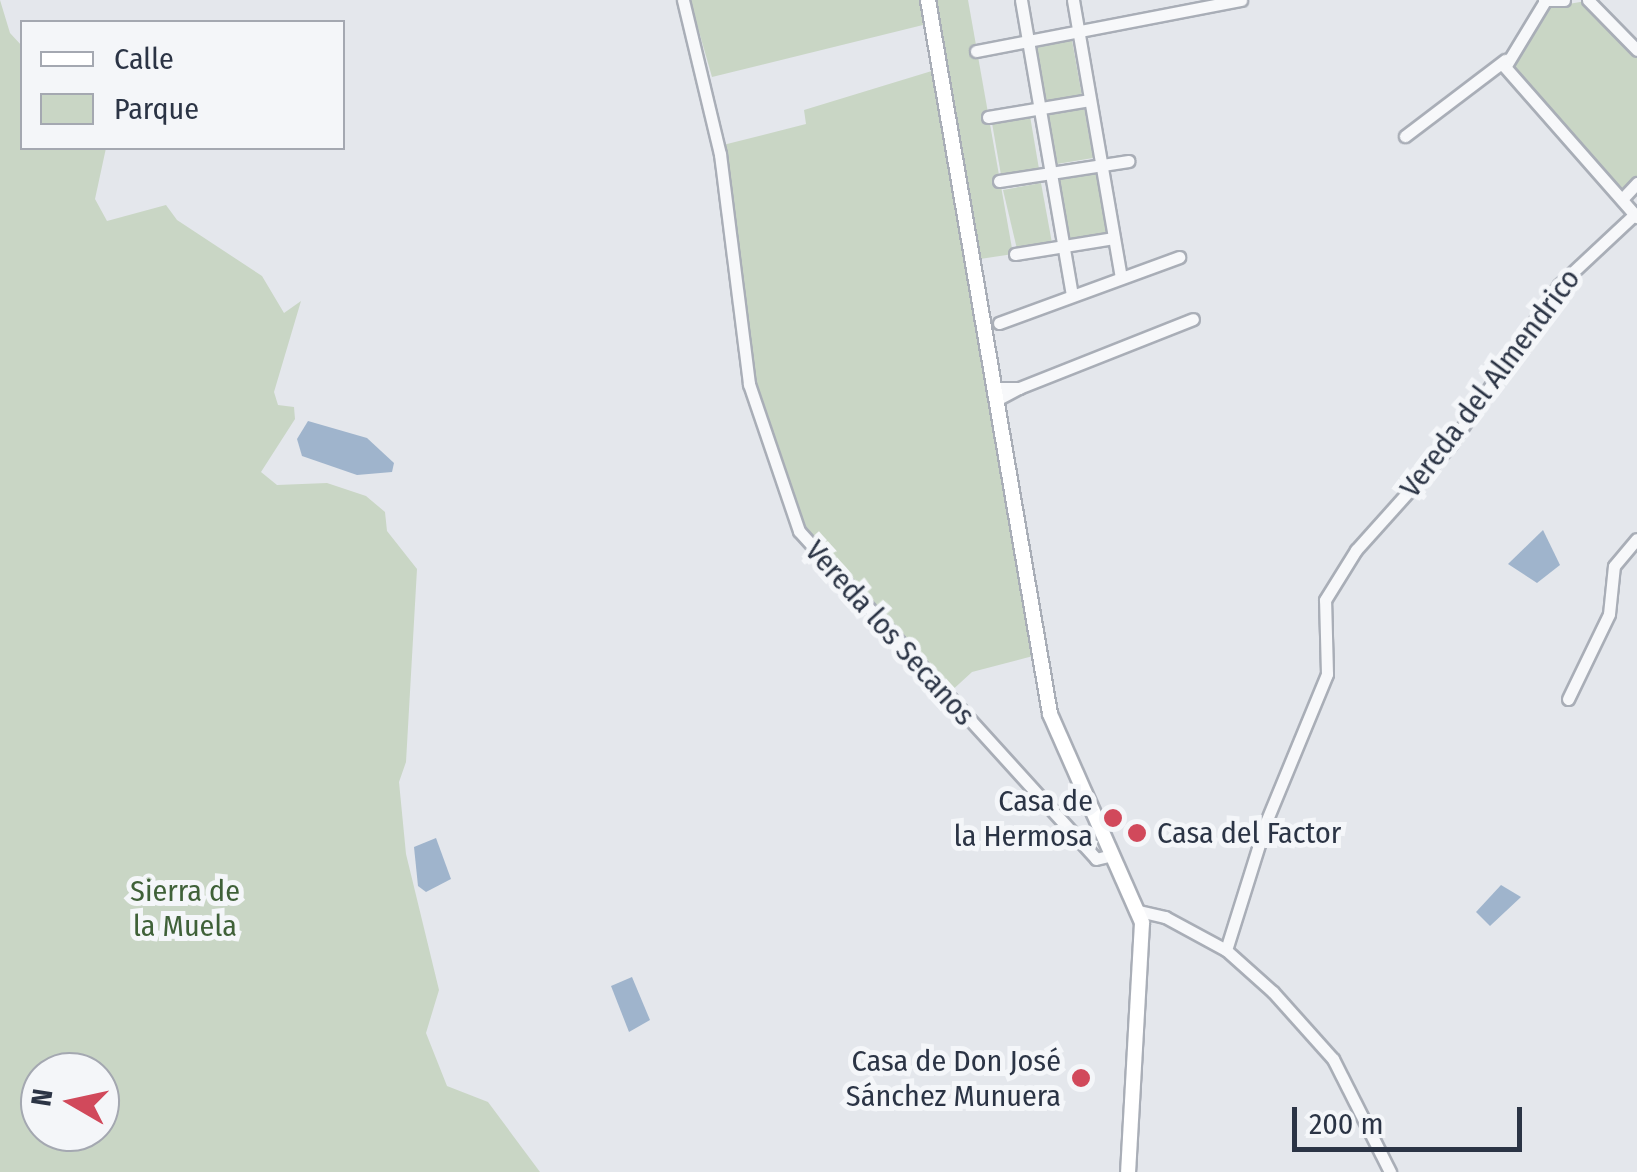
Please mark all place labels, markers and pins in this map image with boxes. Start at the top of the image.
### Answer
place label: Casa de la Hermosa [954,783,1093,854]
marker: Casa de la Hermosa [1102,807,1124,829]
place label: Casa del Factor [1157,815,1341,851]
marker: Casa del Factor [1126,822,1148,844]
place label: Casa de Don José Sánchez Munuera [846,1043,1061,1114]
marker: Casa de Don José Sánchez Munuera [1070,1067,1092,1089]

